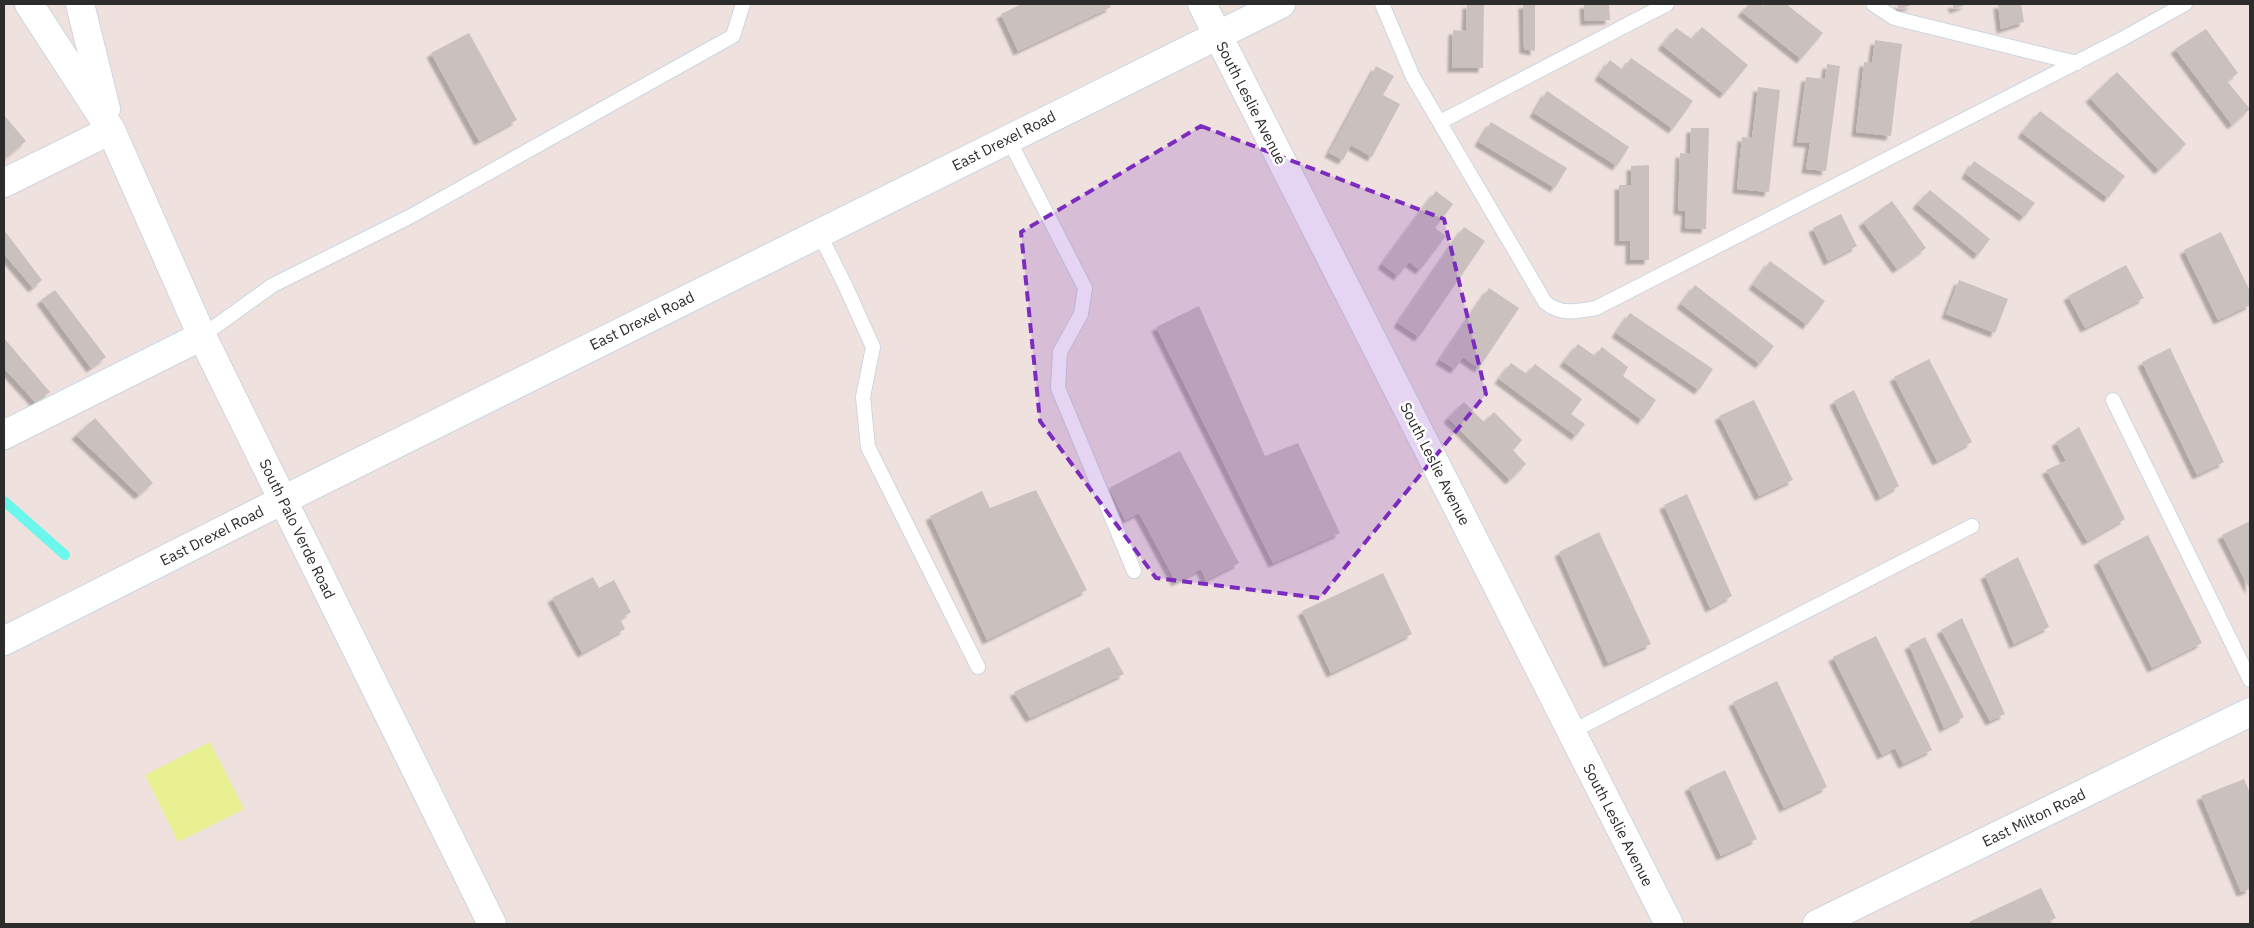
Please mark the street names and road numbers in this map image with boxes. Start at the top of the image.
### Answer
street label: South Leslie Avenue [1212,38,1291,167]
street label: East Drexel Road [949,106,1059,175]
street label: East Drexel Road [586,287,697,354]
street label: South Leslie Avenue [1396,399,1475,528]
street label: South Palo Verde Road [255,456,340,602]
street label: East Drexel Road [157,501,267,570]
street label: South Leslie Avenue [1579,760,1658,889]
street label: East Milton Road [1979,784,2089,851]

